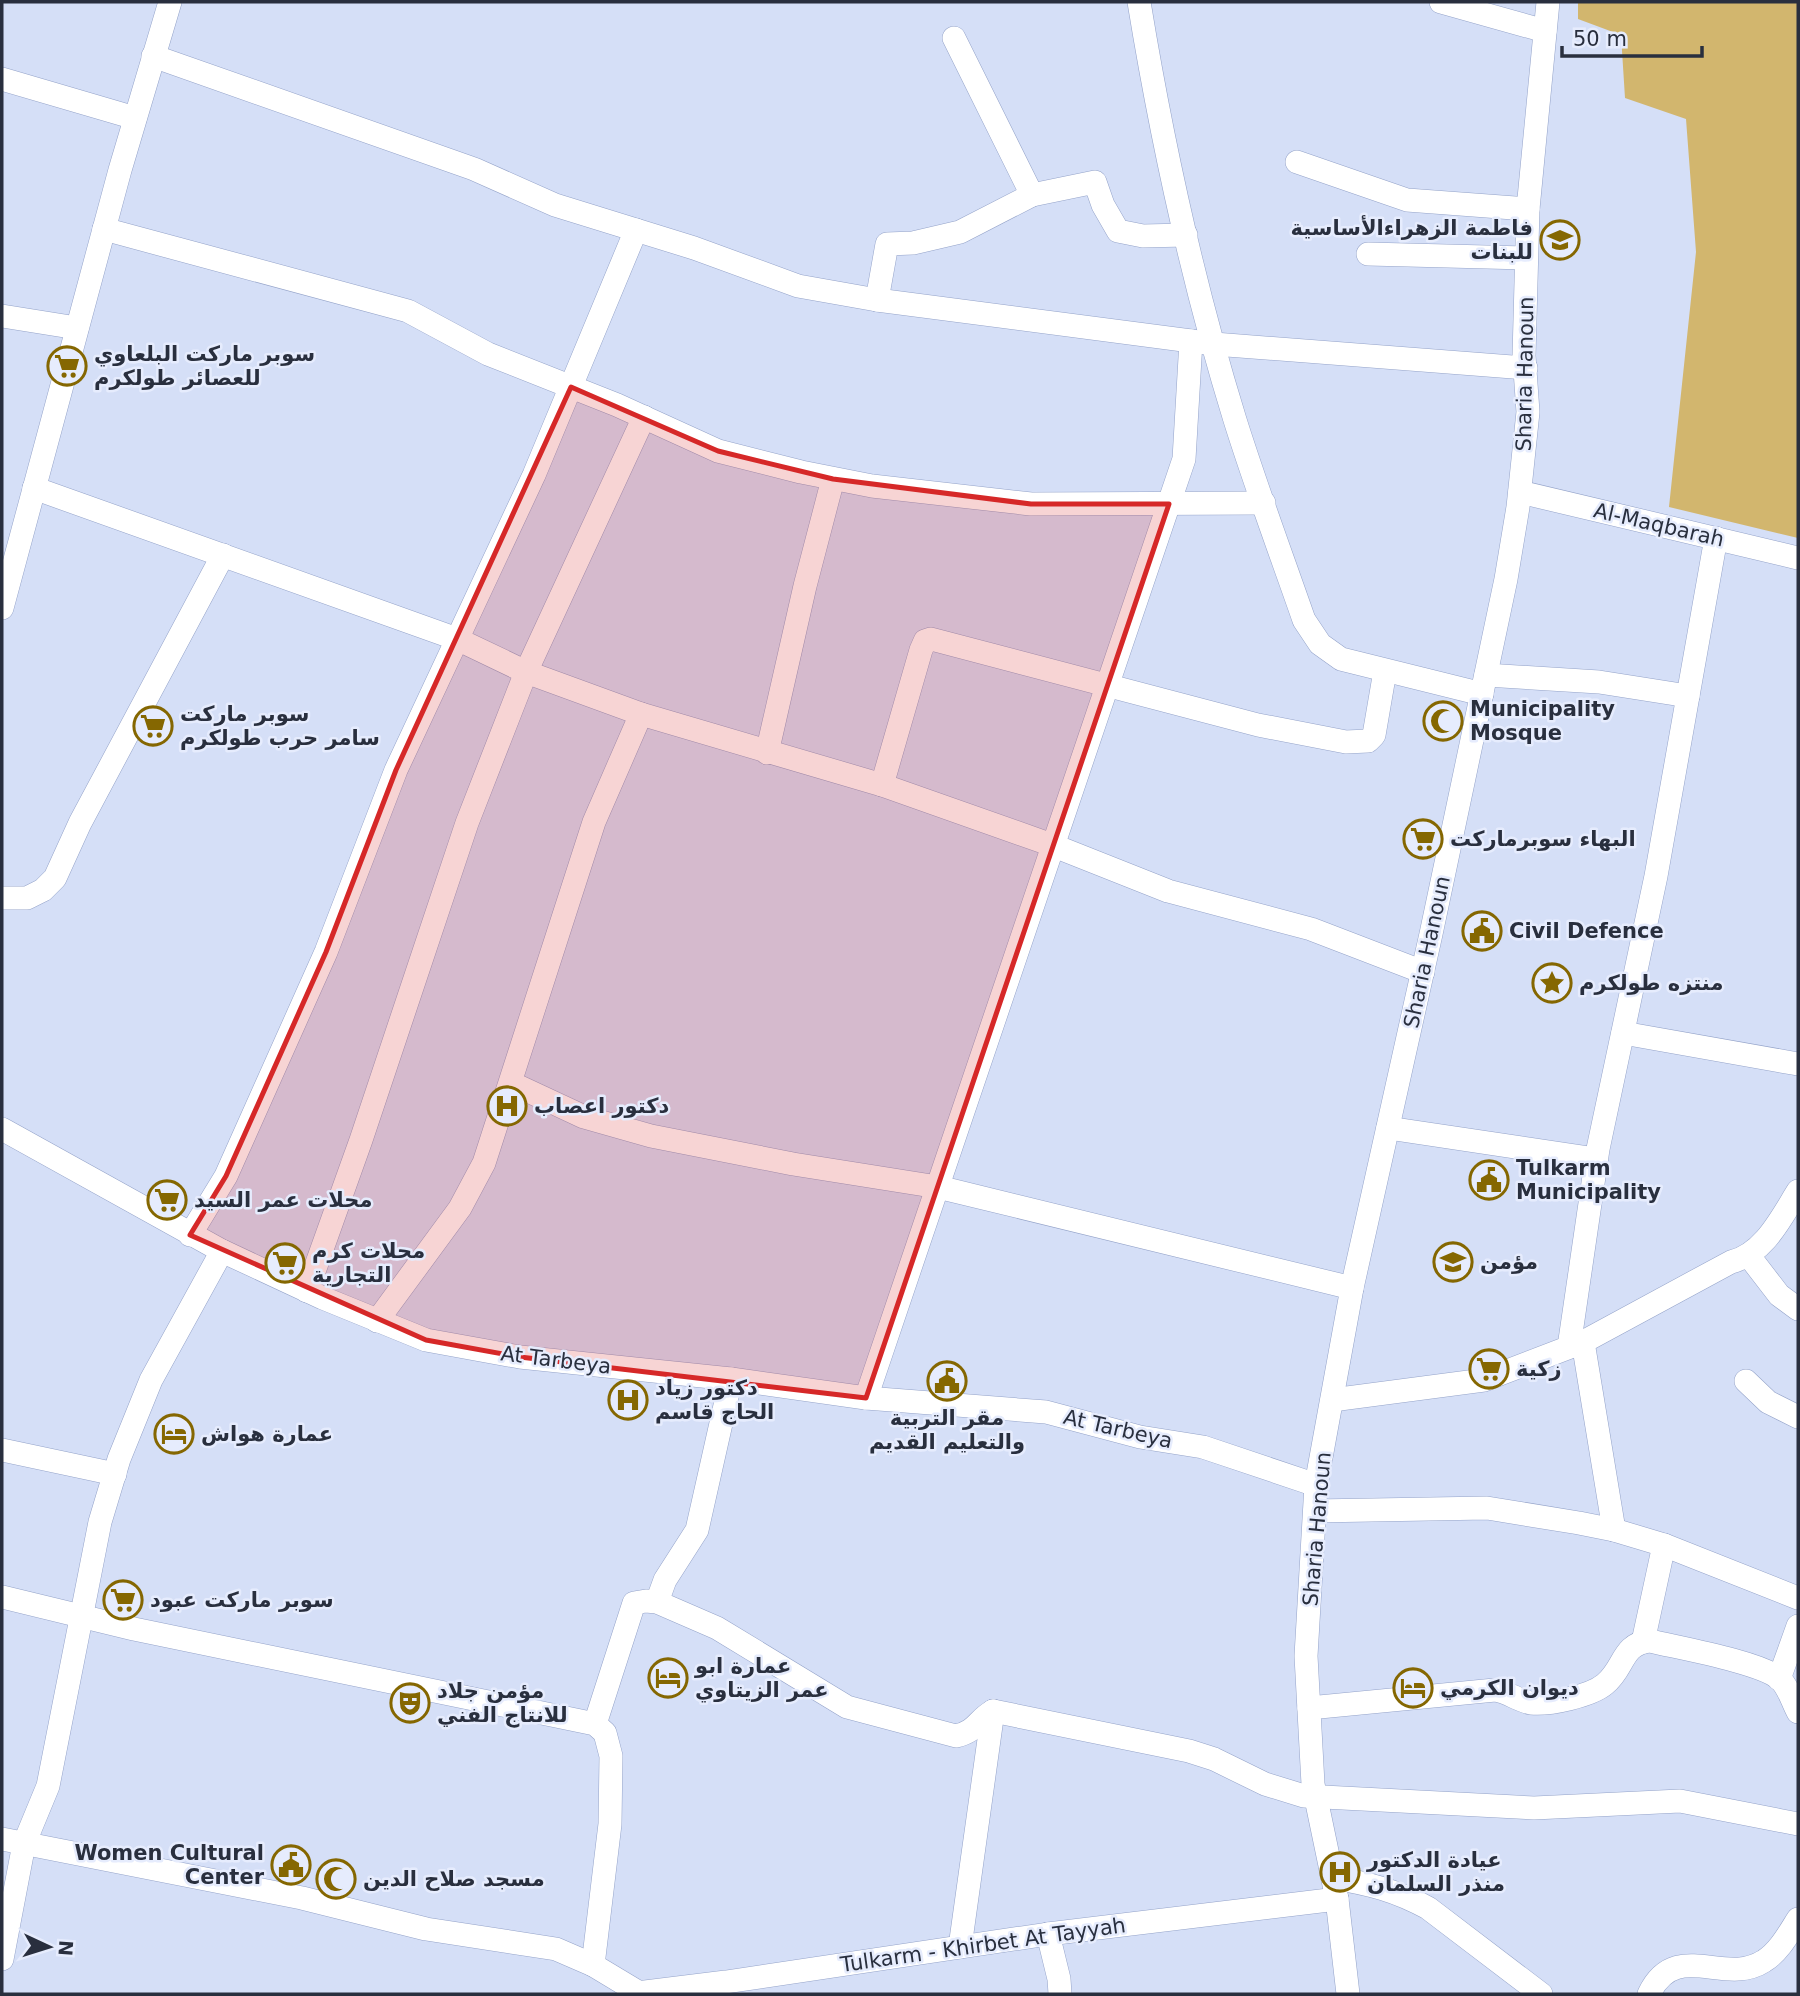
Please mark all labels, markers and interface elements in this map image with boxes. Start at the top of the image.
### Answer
scale bar [1562,14,1702,58]
text: 50 m [1573,27,1627,51]
place label: فاطمة الزهراءالأساسية للبنات [1290,214,1533,264]
school or university icon: فاطمة الزهراءالأساسية للبنات [1539,219,1581,261]
street label: Sharia Hanoun [1512,296,1538,452]
place label: سوبر ماركت البلعاوي للعصائر طولكرم [94,342,315,390]
supermarket icon: سوبر ماركت البلعاوي للعصائر طولكرم [46,345,88,387]
street label: Al-Maqbarah [1591,498,1727,552]
place label: Municipality Mosque [1470,697,1615,745]
mosque icon: Municipality Mosque [1422,700,1464,742]
place label: سوبر ماركت سامر حرب طولكرم [180,702,380,750]
supermarket icon: سوبر ماركت سامر حرب طولكرم [132,705,174,747]
supermarket icon: البهاء سوبرماركت [1402,818,1444,860]
place label: البهاء سوبرماركت [1450,827,1636,851]
street label: Sharia Hanoun [1399,874,1455,1030]
public building icon: Civil Defence [1461,910,1503,952]
place label: Civil Defence [1509,919,1664,943]
place icon: منتزه طولكرم [1531,962,1573,1004]
place label: منتزه طولكرم [1579,971,1723,995]
hospital icon: دكتور اعصاب [486,1085,528,1127]
place label: دكتور اعصاب [534,1094,670,1118]
place label: Tulkarm Municipality [1516,1156,1661,1204]
public building icon: Tulkarm Municipality [1468,1159,1510,1201]
supermarket icon: محلات عمر السيد [146,1179,188,1221]
place label: محلات عمر السيد [194,1188,372,1212]
place label: محلات كرم التجارية [312,1239,425,1287]
school or university icon: مؤمن [1432,1241,1474,1283]
supermarket icon: محلات كرم التجارية [264,1242,306,1284]
place label: مؤمن [1480,1250,1538,1274]
street label: At Tarbeya [499,1341,613,1379]
supermarket icon: زكية [1468,1348,1510,1390]
place label: زكية [1516,1357,1562,1381]
public building icon: مقر التربية والتعليم القديم [926,1360,968,1402]
place label: دكتور زياد الحاج قاسم [655,1376,774,1425]
hospital icon: دكتور زياد الحاج قاسم [607,1379,649,1421]
street label: At Tarbeya [1061,1405,1175,1453]
place label: مقر التربية والتعليم القديم [869,1406,1025,1454]
hotel icon: عمارة هواش [153,1413,195,1455]
place label: عمارة هواش [201,1422,333,1446]
street label: Sharia Hanoun [1298,1451,1336,1607]
supermarket icon: سوبر ماركت عبود [102,1579,144,1621]
place label: سوبر ماركت عبود [150,1588,334,1612]
place label: عمارة ابو عمر الزيتاوي [694,1654,829,1703]
hotel icon: عمارة ابو عمر الزيتاوي [647,1657,689,1699]
hotel icon: ديوان الكرمي [1392,1667,1434,1709]
place label: ديوان الكرمي [1440,1676,1579,1700]
place label: مؤمن جلاد للانتاج الفني [437,1679,568,1728]
theatre icon: مؤمن جلاد للانتاج الفني [389,1682,431,1724]
place label: Women Cultural Center [74,1841,265,1889]
public building icon: Women Cultural Center [270,1844,312,1886]
place label: عيادة الدكتور منذر السلمان [1366,1848,1505,1896]
hospital icon: عيادة الدكتور منذر السلمان [1319,1851,1361,1893]
mosque icon: مسجد صلاح الدين [315,1858,357,1900]
place label: مسجد صلاح الدين [363,1867,545,1891]
north arrow [14,1912,84,1982]
street label: Tulkarm - Khirbet At Tayyah [838,1913,1127,1977]
text: N [54,1939,77,1957]

